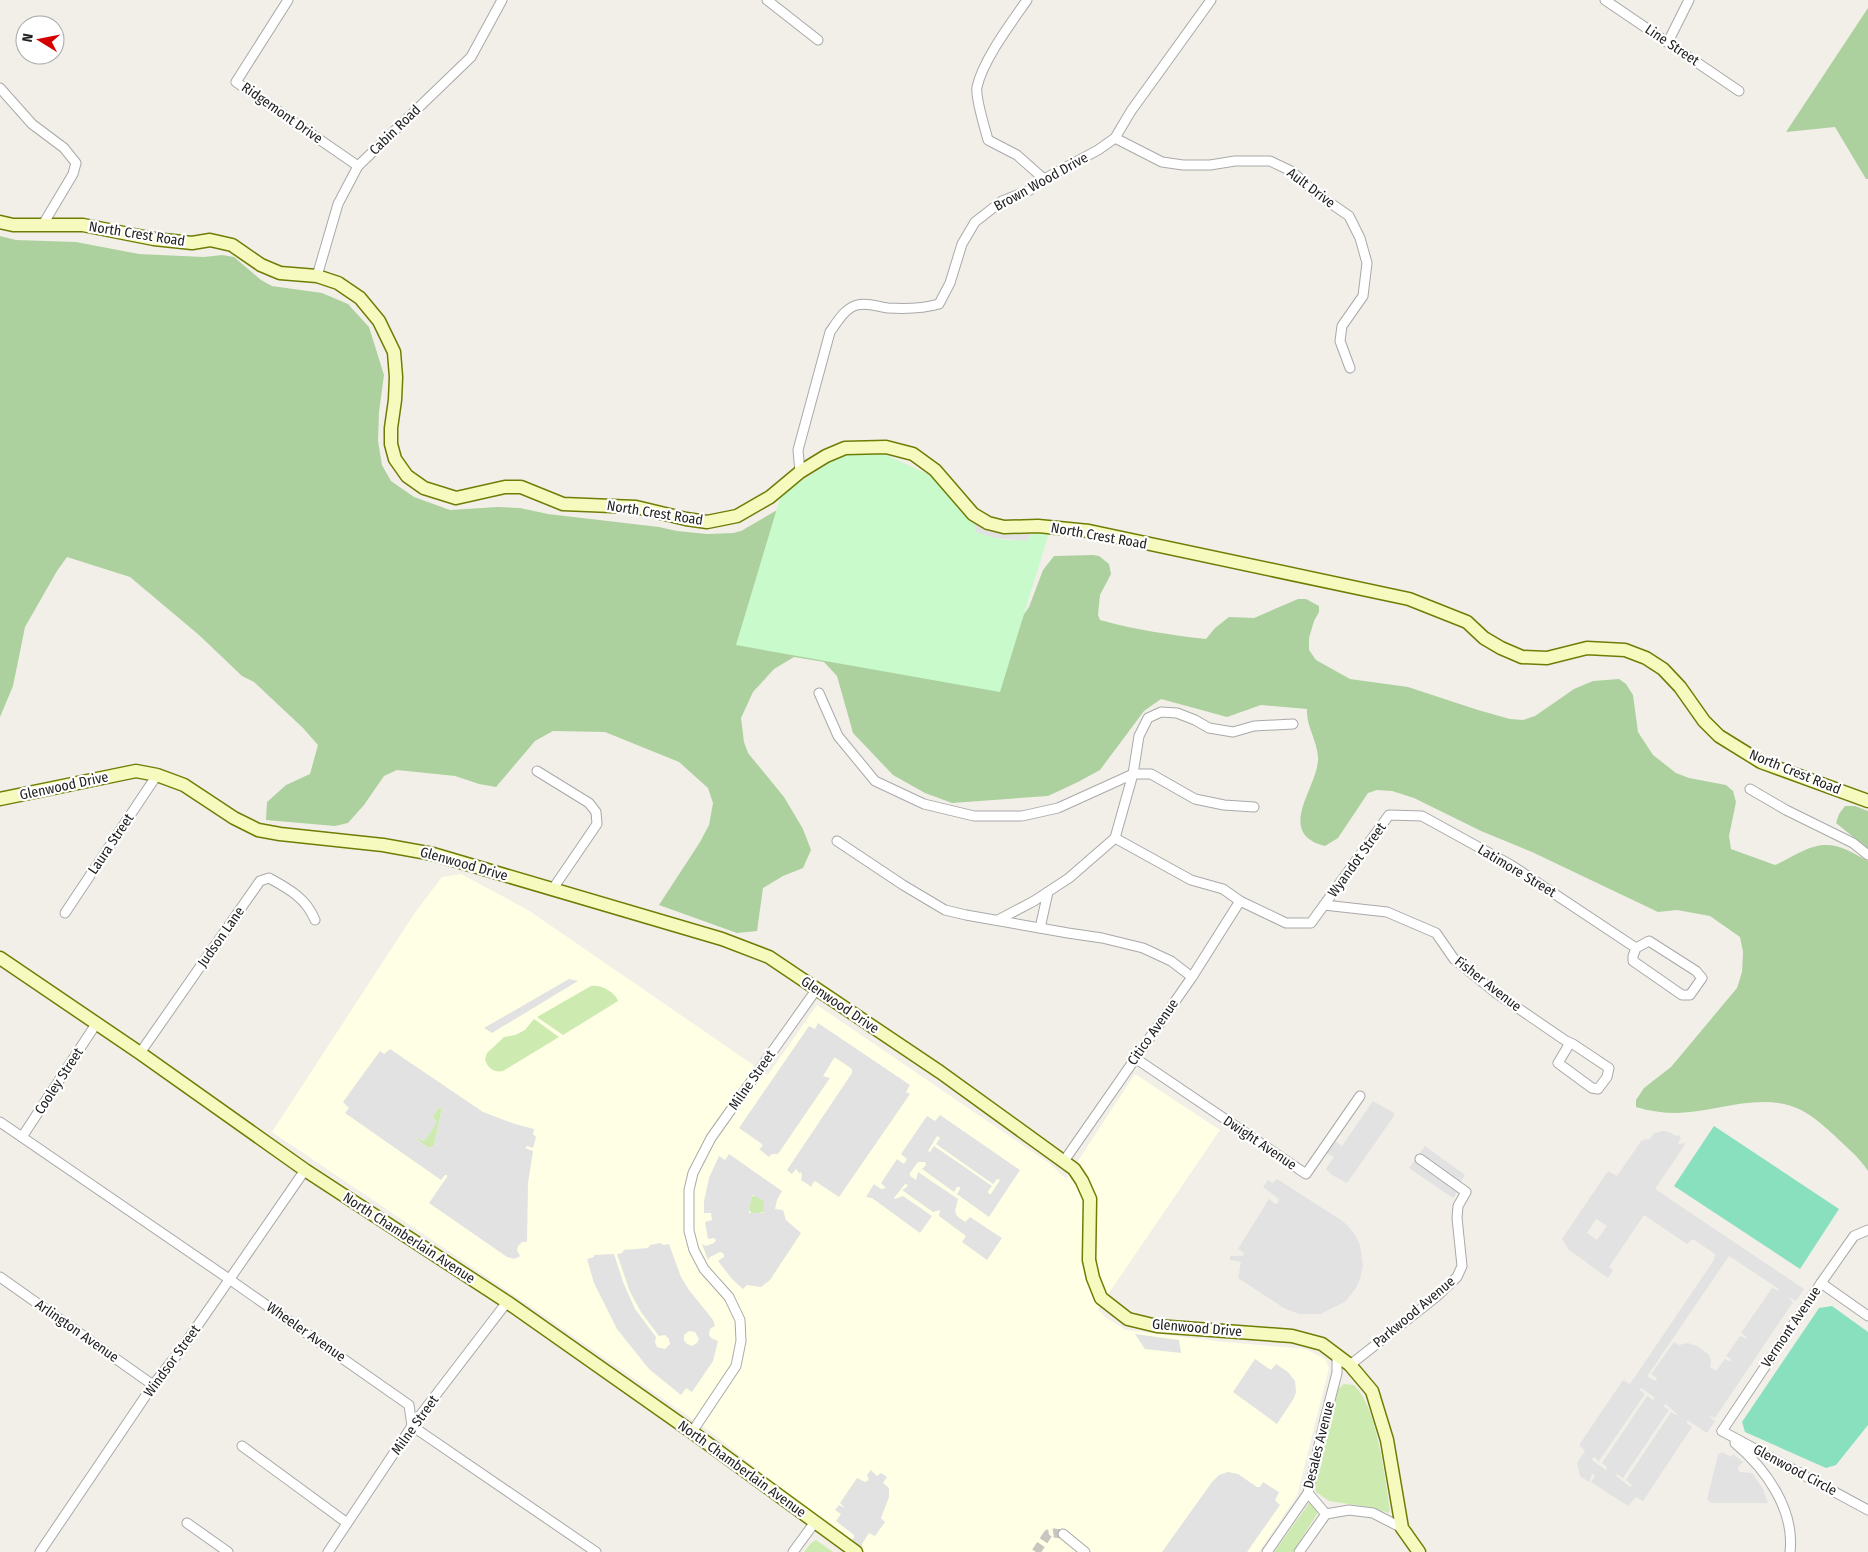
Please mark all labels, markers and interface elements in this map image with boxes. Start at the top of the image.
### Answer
north arrow [15,15,65,65]
street label: Line Street [1642,21,1703,70]
text: N [19,32,37,43]
street label: Ridgemont Drive [238,79,326,147]
street label: Cabin Road [366,101,424,159]
street label: Brown Wood Drive [991,149,1091,215]
street label: Ault Drive [1284,164,1338,212]
street label: North Crest Road [88,218,186,250]
street label: North Crest Road [606,497,704,529]
street label: North Crest Road [1050,519,1148,553]
street label: North Crest Road [1747,746,1843,798]
street label: Glenwood Drive [18,768,110,804]
street label: Laura Street [85,810,138,877]
street label: Wyandot Street [1324,819,1390,901]
street label: Latimore Street [1475,841,1560,901]
street label: Glenwood Drive [418,843,510,885]
street label: Judson Lane [194,903,248,971]
street label: Fisher Avenue [1451,953,1525,1015]
street label: Glenwood Drive [798,973,882,1037]
street label: Citico Avenue [1124,995,1182,1068]
street label: Cooley Street [31,1044,87,1118]
street label: Milne Street [725,1046,779,1113]
street label: Dwight Avenue [1220,1112,1300,1174]
street label: North Chamberlain Avenue [340,1189,478,1287]
street label: Parkwood Avenue [1370,1273,1458,1351]
street label: Vermont Avenue [1758,1283,1824,1371]
street label: Arlington Avenue [32,1296,122,1366]
street label: Wheeler Avenue [263,1299,349,1366]
street label: Glenwood Drive [1151,1316,1243,1340]
street label: Windsor Street [140,1321,204,1400]
street label: Milne Street [388,1392,442,1458]
street label: Desales Avenue [1300,1399,1338,1490]
street label: North Chamberlain Avenue [675,1417,809,1521]
street label: Glenwood Circle [1750,1441,1840,1499]

